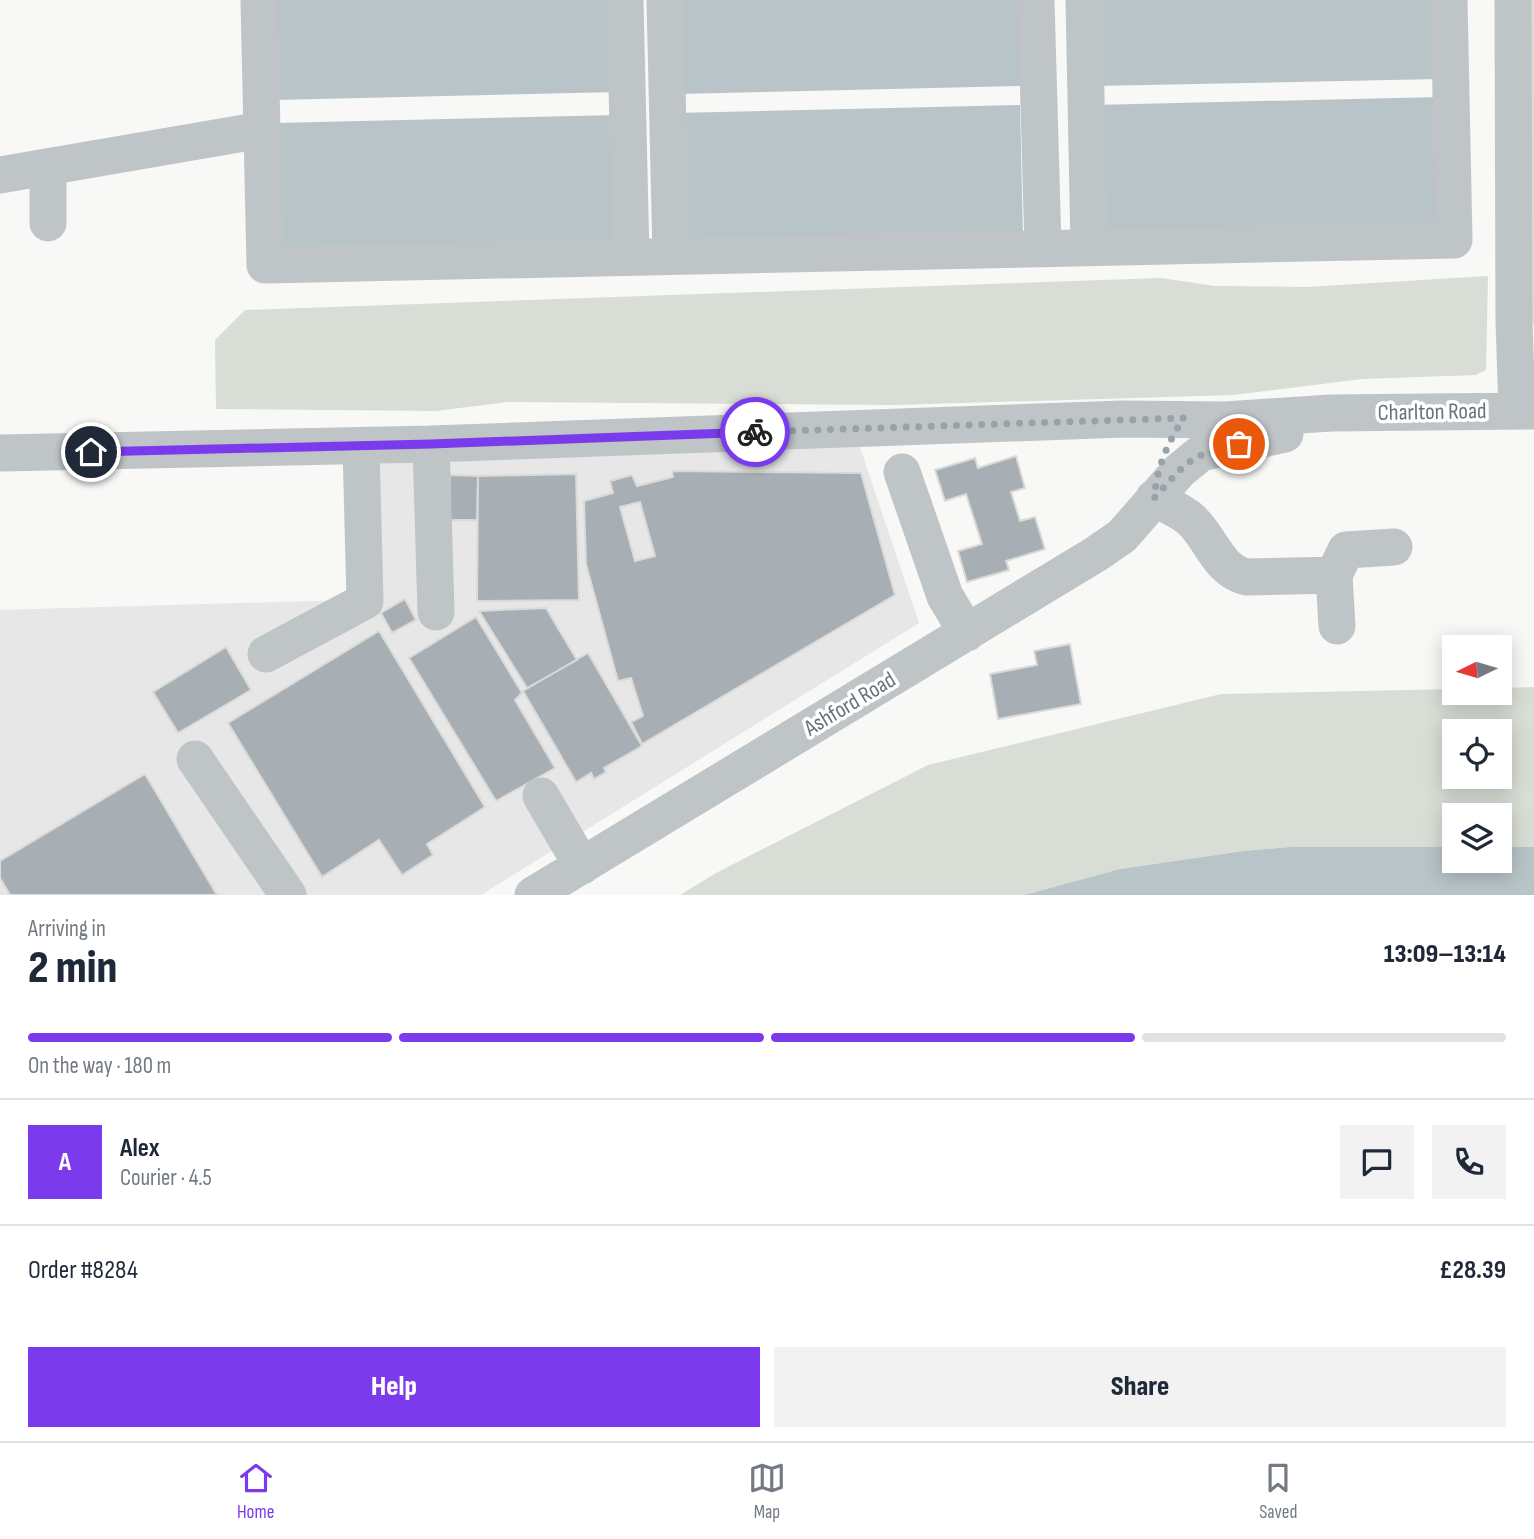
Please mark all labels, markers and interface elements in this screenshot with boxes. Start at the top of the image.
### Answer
courier [720,397,790,467]
street label: Charlton Road [1377,397,1487,427]
icon: bike [736,413,774,451]
pin [1209,414,1269,474]
pin [61,422,121,482]
icon: bag [1220,425,1258,463]
icon: home [72,433,110,471]
north arrow [1442,635,1512,705]
map controls [1442,635,1512,873]
street label: Ashford Road [798,666,901,743]
button: locate [1442,719,1512,789]
button: layers [1442,803,1512,873]
text: Arriving in [28,915,106,943]
text: 13:09–13:14 [1384,939,1506,970]
text: 2 min [28,941,117,996]
text: On the way · 180 m [28,1052,171,1080]
button: chat [1340,1125,1414,1199]
button: phone [1432,1125,1506,1199]
text: Alex [120,1133,160,1164]
text: A [59,1147,71,1178]
text: Courier · 4.5 [120,1164,212,1192]
text: Order #8284 [28,1255,138,1286]
text: £28.39 [1439,1255,1506,1286]
button: Help [28,1347,760,1427]
button: Share [774,1347,1506,1427]
tab: Home [237,1459,275,1524]
tab: Map [748,1459,786,1524]
tab: Saved [1259,1459,1297,1524]

